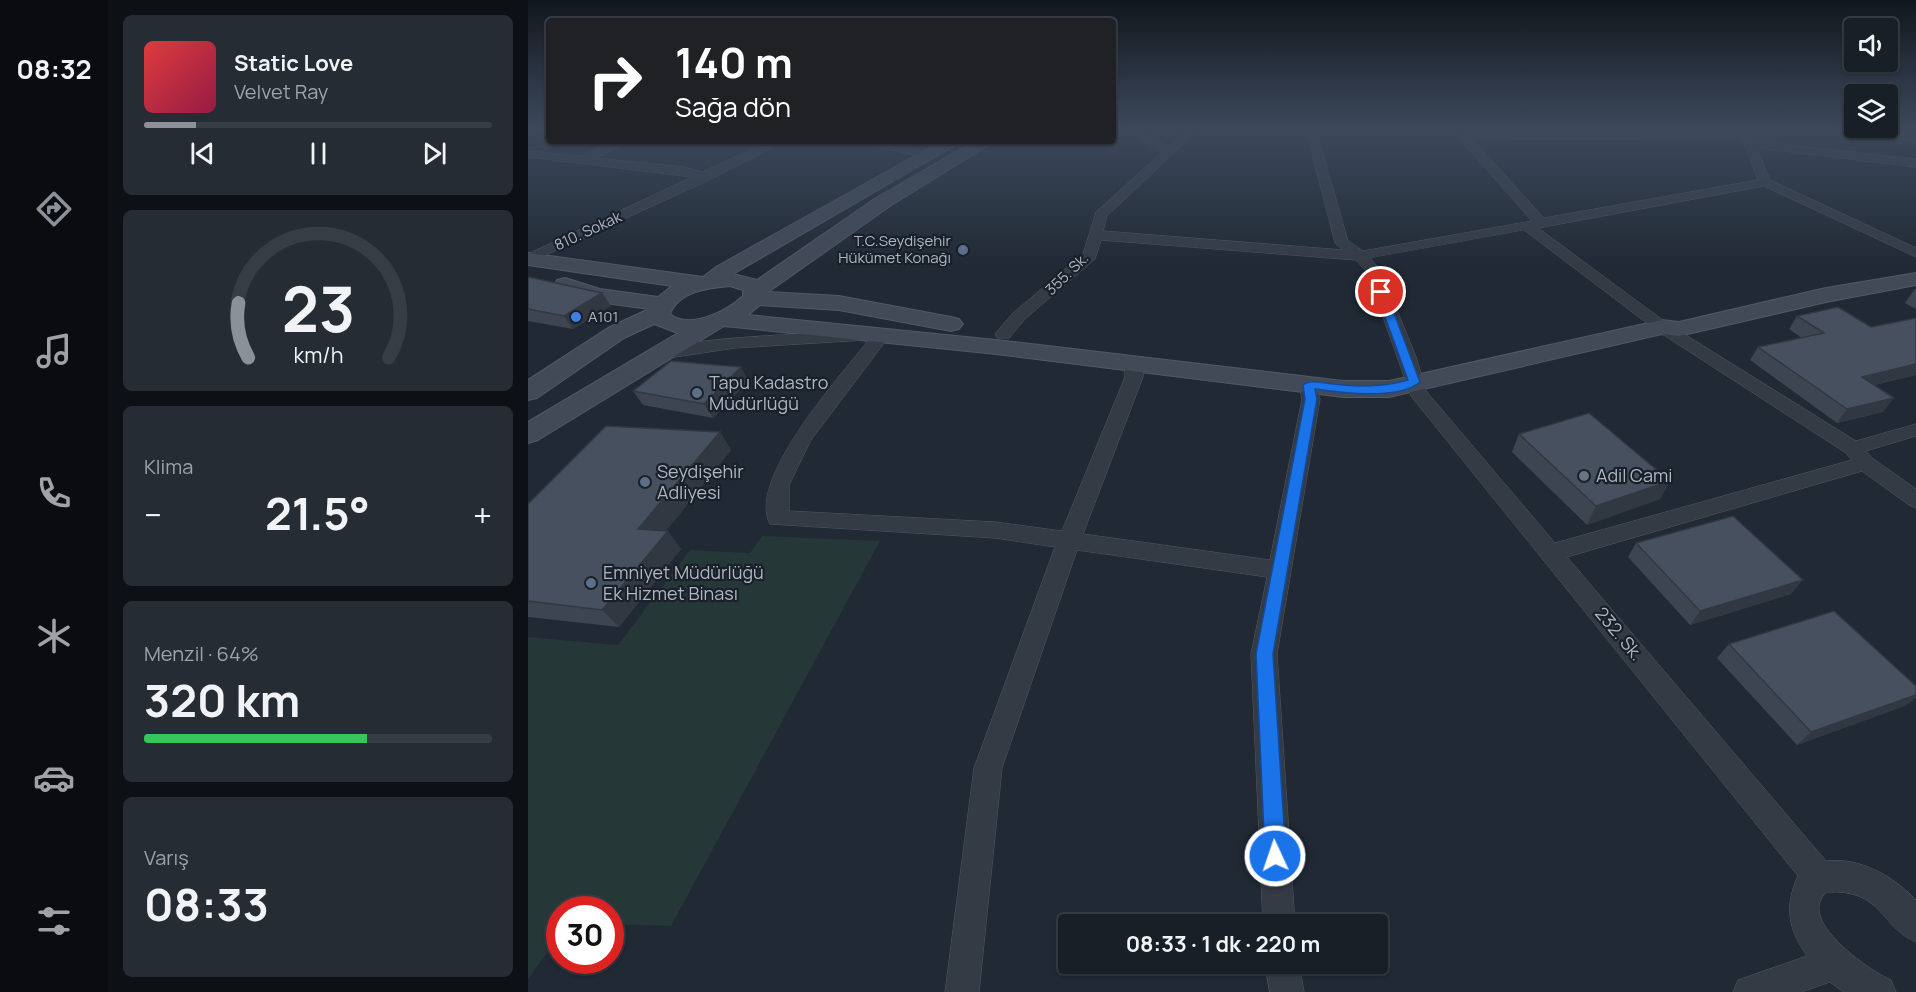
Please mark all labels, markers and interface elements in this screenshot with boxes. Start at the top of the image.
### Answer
map controls [1844,18,1898,138]
button: sound [1844,18,1898,72]
text: 140 m [675,33,793,91]
icon: right [576,42,654,120]
text: Static Love [234,48,353,78]
text: 08:32 [16,50,92,87]
text: Velvet Ray [234,78,328,105]
button: layers [1844,84,1898,138]
text: Sağa dön [675,88,791,125]
icon: previous [186,137,219,170]
icon: pause [302,137,335,170]
icon: next [418,137,451,170]
icon: directions [33,188,75,230]
street label: 810. Sokak [551,206,625,255]
place label: T.C.Seydişehir Hükümet Konağı [838,230,952,268]
marker: T.C.Seydişehir Hükümet Konağı [956,243,970,257]
street label: 355. Sk. [1040,248,1093,300]
text: 23 [281,265,355,351]
pin [1355,266,1406,317]
icon: arrive [1364,275,1397,308]
place label: A101 [588,306,618,327]
marker: A101 [569,310,583,324]
icon: music [33,330,75,372]
text: km/h [293,340,343,369]
place label: Tapu Kadastro Müdürlüğü [709,370,828,415]
marker: Tapu Kadastro Müdürlüğü [690,386,704,400]
text: Klima [144,453,193,480]
place label: Seydişehir Adliyesi [657,459,744,504]
place label: Adil Cami [1596,463,1672,487]
marker: Adil Cami [1577,469,1591,483]
icon: phone [33,472,75,514]
marker: Seydişehir Adliyesi [638,475,652,489]
text: 21.5° [265,482,370,544]
text: − [144,492,162,537]
text: + [473,492,492,537]
place label: Emniyet Müdürlüğü Ek Hizmet Binası [603,560,764,605]
marker: Emniyet Müdürlüğü Ek Hizmet Binası [584,576,598,590]
street label: 232. Sk. [1590,601,1649,665]
icon: climate [33,615,75,657]
text: Menzil · 64% [144,640,259,667]
text: 320 km [144,669,300,731]
icon: car [33,757,75,799]
position arrow [1243,824,1307,888]
text: Varış [144,844,189,871]
text: 08:33 [144,873,269,935]
speed limit sign: 30 [546,896,624,974]
icon: filters [33,900,75,942]
text: 08:33 · 1 dk · 220 m [1126,929,1320,959]

